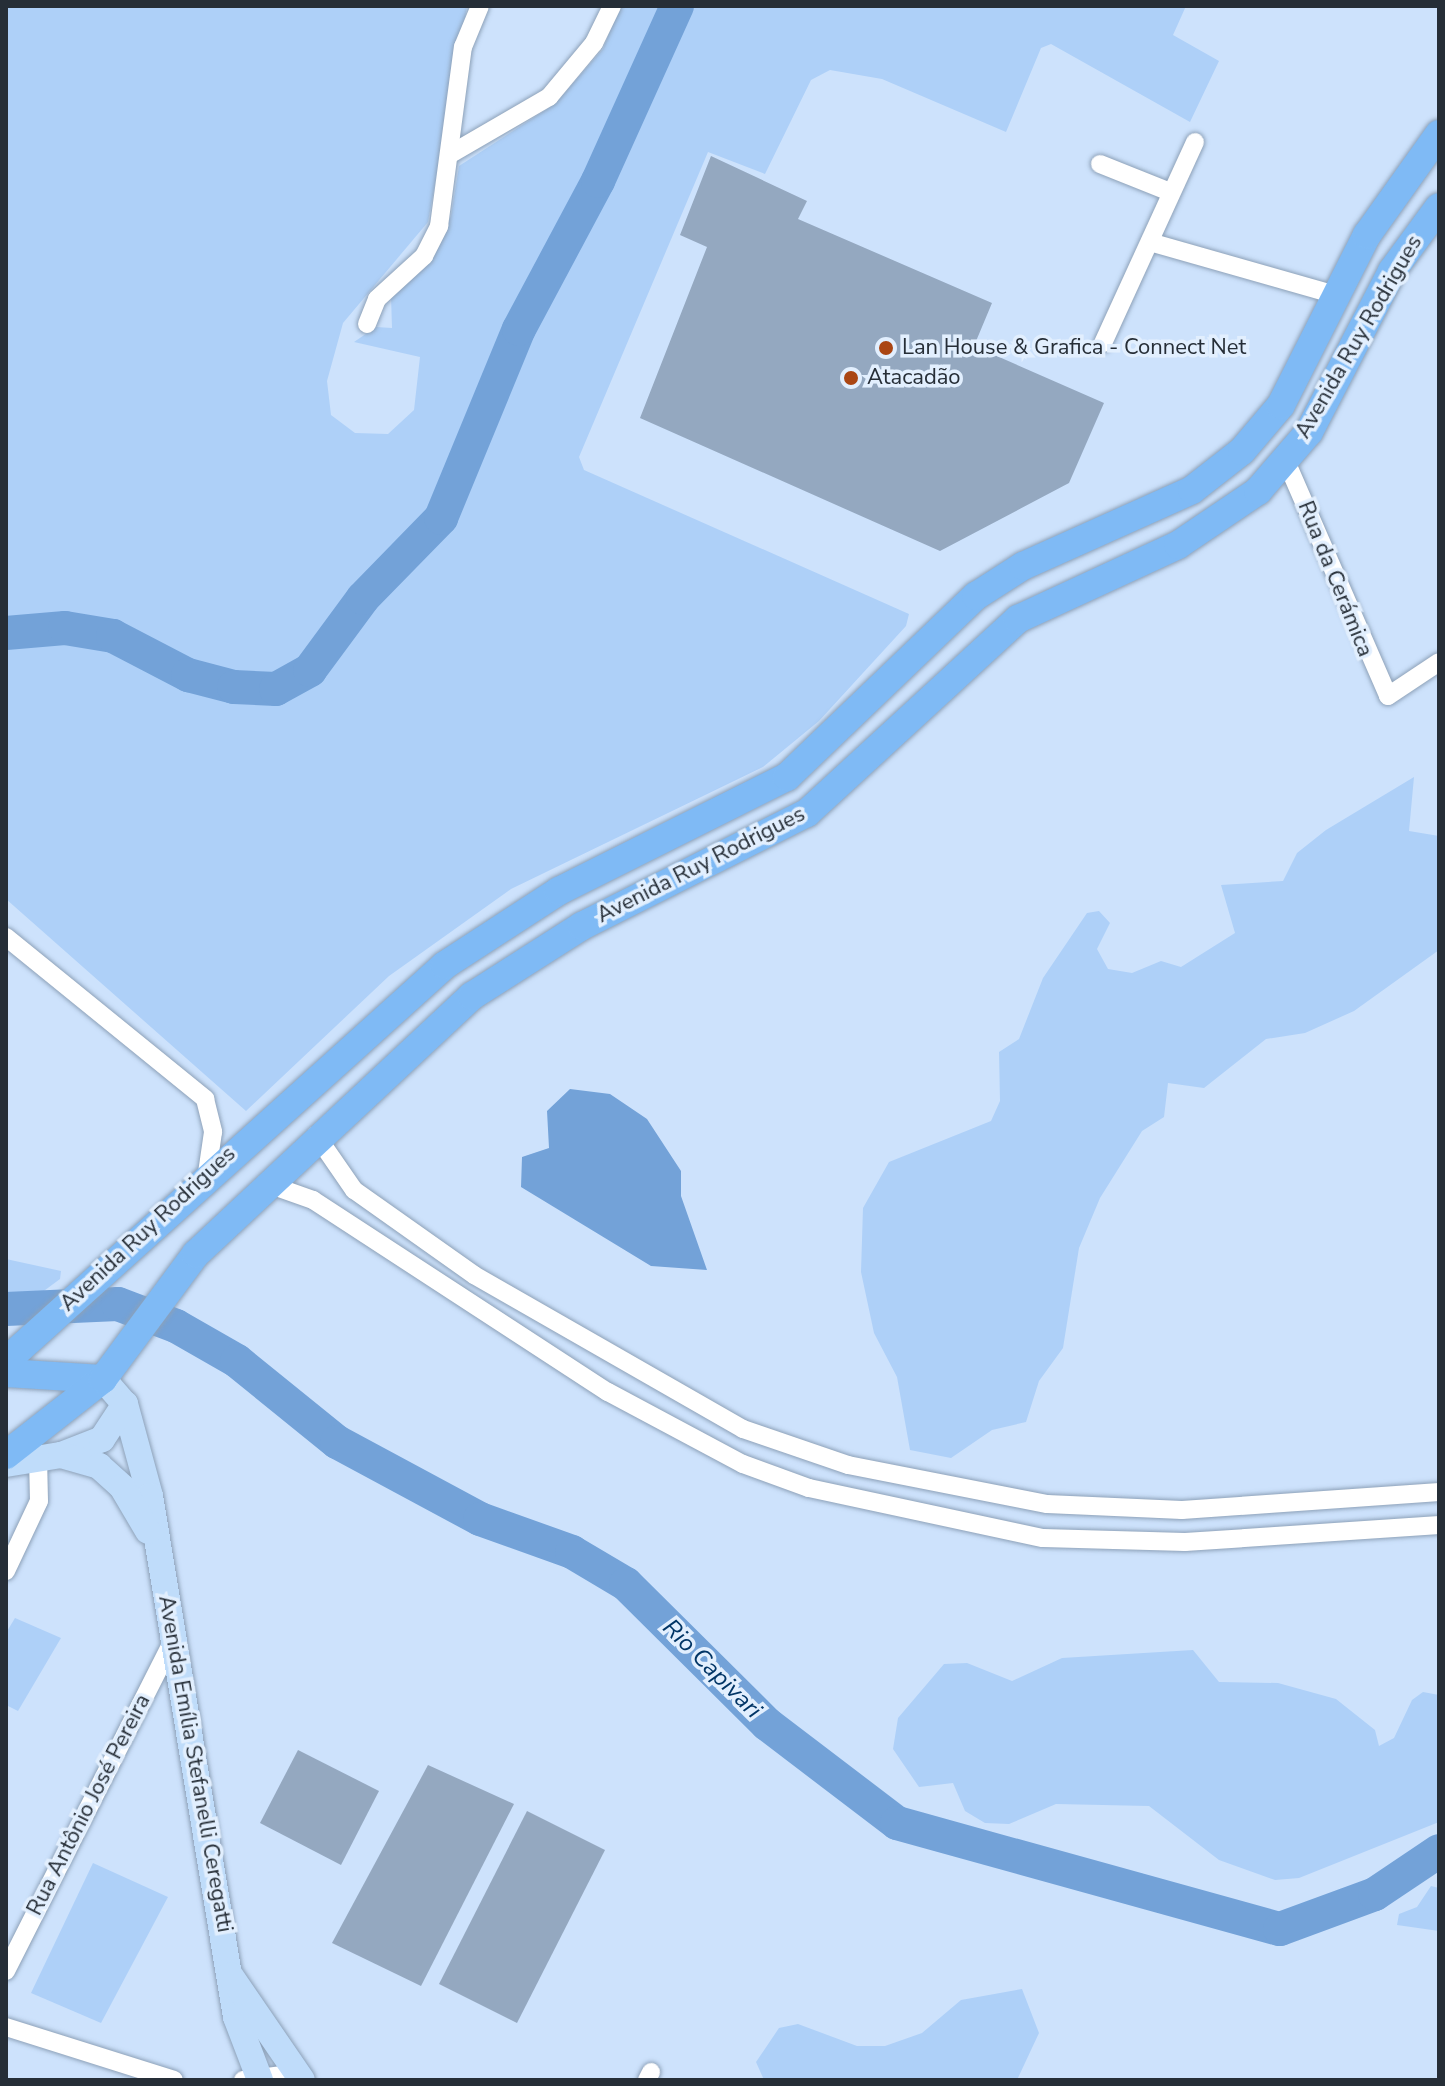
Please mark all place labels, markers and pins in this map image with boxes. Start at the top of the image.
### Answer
place label: Lan House & Grafica - Connect Net [902,335,1246,361]
marker: Lan House & Grafica - Connect Net [877,339,895,357]
place label: Atacadão [867,365,961,391]
marker: Atacadão [842,369,860,387]

